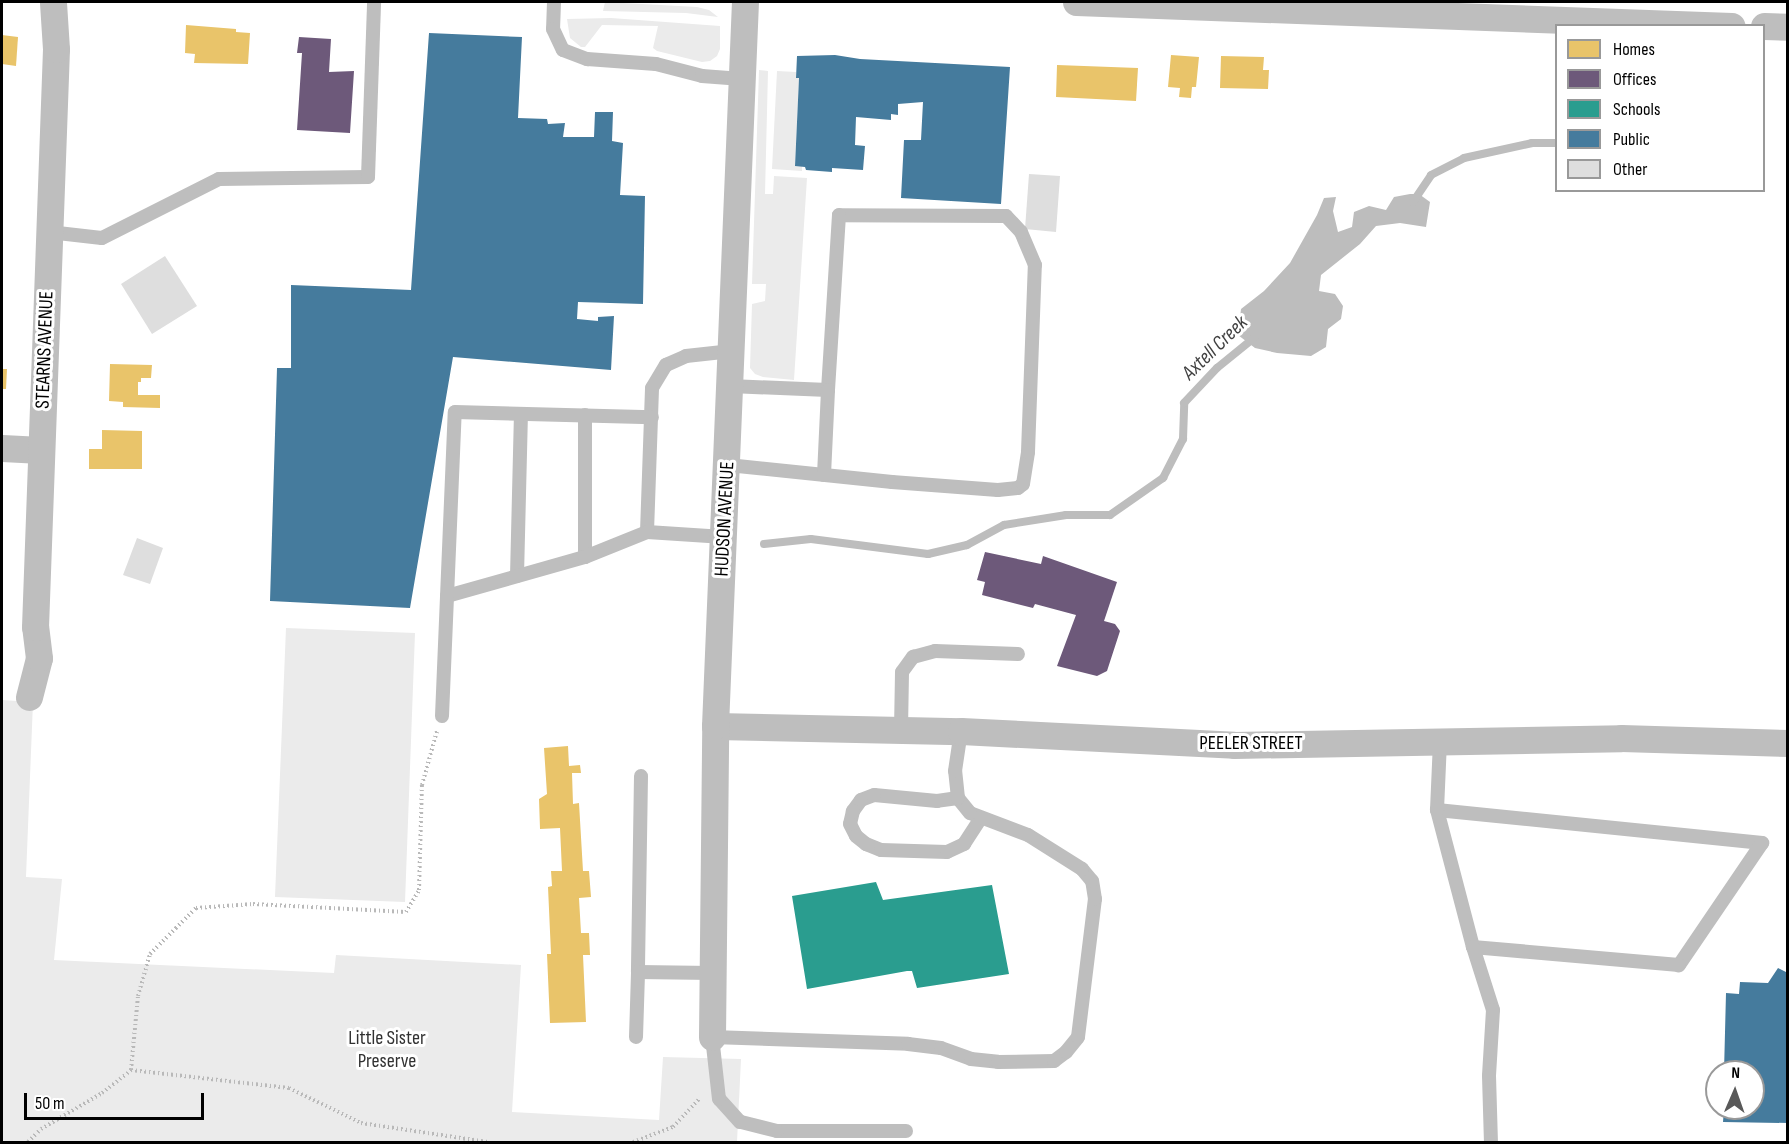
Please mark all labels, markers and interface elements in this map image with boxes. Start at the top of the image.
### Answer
legend [1555,24,1765,192]
text: Homes [1613,39,1655,60]
text: Offices [1613,69,1656,90]
text: Schools [1613,99,1660,120]
text: Public [1613,129,1650,150]
text: Other [1613,159,1647,180]
street label: STEARNS AVENUE [31,291,59,409]
water label: Axtell Creek [1177,311,1253,385]
street label: HUDSON AVENUE [710,461,740,577]
street label: PEELER STREET [1199,731,1303,755]
park label: Little Sister Preserve [348,1026,426,1073]
north arrow [1705,1060,1765,1120]
text: N [1731,1064,1740,1083]
scale bar [27,1081,207,1119]
text: 50 m [35,1093,65,1114]

